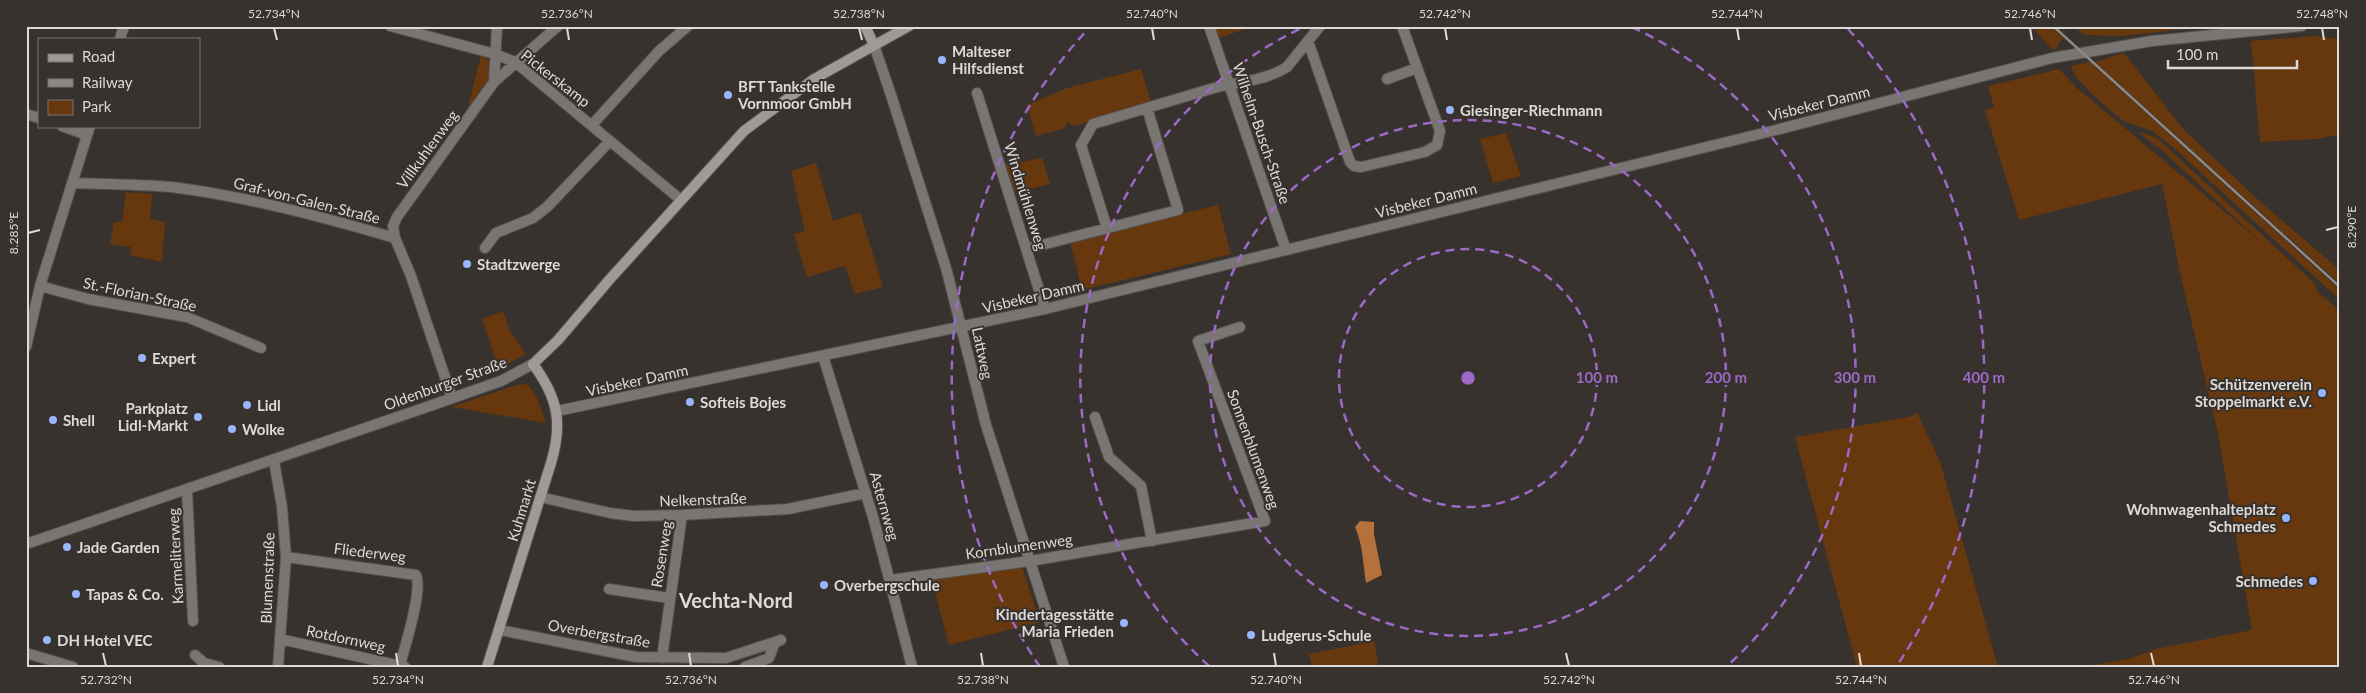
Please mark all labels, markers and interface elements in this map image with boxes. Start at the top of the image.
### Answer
text: 52.734°N [248,6,300,21]
text: 52.736°N [541,6,593,21]
text: 52.738°N [833,6,885,21]
text: 52.740°N [1126,6,1178,21]
text: 52.742°N [1419,6,1471,21]
text: 52.744°N [1711,6,1763,21]
text: 52.746°N [2004,6,2056,21]
text: 52.748°N [2296,6,2348,21]
legend [38,38,200,128]
scale bar [2168,38,2297,70]
place label: Malteser Hilfsdienst [952,42,1024,77]
street label: Pickerskamp [518,45,594,111]
text: 100 m [2176,45,2218,63]
text: Road [82,47,115,65]
marker: Malteser Hilfsdienst [936,54,948,66]
street label: Wilhelm-Busch-Straße [1229,60,1295,206]
text: Railway [82,73,133,91]
place label: BFT Tankstelle Vornmoor GmbH [737,77,852,112]
street label: Visbeker Damm [1766,82,1872,124]
marker: BFT Tankstelle Vornmoor GmbH [722,89,734,101]
text: Park [82,97,112,115]
place label: Giesinger-Riechmann [1460,101,1603,119]
marker: Giesinger-Riechmann [1444,104,1456,116]
street label: Villkuhlenweg [393,106,462,192]
street label: Windmühlenweg [1001,140,1051,252]
street label: Graf-von-Galen-Straße [232,173,382,227]
street label: Visbeker Damm [1373,179,1479,221]
text: 8.290°E [2344,206,2359,248]
text: 8.285°E [6,212,21,254]
place label: Stadtzwerge [477,255,560,273]
marker: Stadtzwerge [461,258,473,270]
street label: St.-Florian-Straße [82,273,199,315]
street label: Visbeker Damm [980,276,1086,316]
street label: Lattweg [969,325,997,381]
place label: Expert [152,349,197,367]
marker: Expert [136,352,148,364]
street label: Oldenburger Straße [381,352,509,414]
street label: Visbeker Damm [584,360,690,400]
text: 100 m [1576,368,1618,386]
text: 200 m [1705,368,1747,386]
text: 300 m [1834,368,1876,386]
text: 400 m [1963,368,2005,386]
centre of rings [1459,369,1477,387]
place label: Schützenverein Stoppelmarkt e.V. [2195,375,2312,410]
street label: Sonnenblumenweg [1224,387,1284,511]
marker: Schützenverein Stoppelmarkt e.V. [2316,387,2328,399]
place label: Softeis Bojes [700,393,786,411]
place label: Lidl [257,396,281,414]
marker: Softeis Bojes [684,396,696,408]
place label: Parkplatz Lidl-Markt [118,399,188,434]
marker: Lidl [241,399,253,411]
place label: Shell [63,411,95,429]
marker: Parkplatz Lidl-Markt [192,411,204,423]
marker: Shell [47,414,59,426]
place label: Wolke [242,420,285,438]
marker: Wolke [226,423,238,435]
street label: Asternweg [867,469,904,543]
street label: Kuhmarkt [503,476,539,543]
street label: Nelkenstraße [659,488,747,510]
place label: Wohnwagenhalteplatz Schmedes [2126,500,2276,535]
street label: Karmeliterweg [163,507,187,605]
marker: Wohnwagenhalteplatz Schmedes [2280,512,2292,524]
street label: Rosenweg [647,519,675,589]
street label: Kornblumenweg [964,530,1074,562]
street label: Blumenstraße [256,532,278,624]
place label: Jade Garden [77,538,160,556]
street label: Fliederweg [333,539,407,565]
marker: Jade Garden [61,541,73,553]
place label: Schmedes [2235,572,2303,590]
marker: Schmedes [2307,575,2319,587]
place label: Overbergschule [834,576,940,594]
marker: Overbergschule [818,579,830,591]
place label: Tapas & Co. [86,585,164,603]
marker: Tapas & Co. [70,588,82,600]
district label: Vechta-Nord [678,588,793,612]
place label: Kindertagesstätte Maria Frieden [996,605,1114,640]
street label: Overbergstraße [546,615,652,651]
marker: Kindertagesstätte Maria Frieden [1118,617,1130,629]
street label: Rotdornweg [305,621,388,655]
place label: Ludgerus-Schule [1261,626,1372,644]
marker: Ludgerus-Schule [1245,629,1257,641]
place label: DH Hotel VEC [57,631,153,649]
marker: DH Hotel VEC [41,634,53,646]
text: 52.732°N [80,672,132,687]
text: 52.734°N [372,672,424,687]
text: 52.736°N [665,672,717,687]
text: 52.738°N [957,672,1009,687]
text: 52.740°N [1250,672,1302,687]
text: 52.742°N [1543,672,1595,687]
text: 52.744°N [1835,672,1887,687]
text: 52.746°N [2128,672,2180,687]

